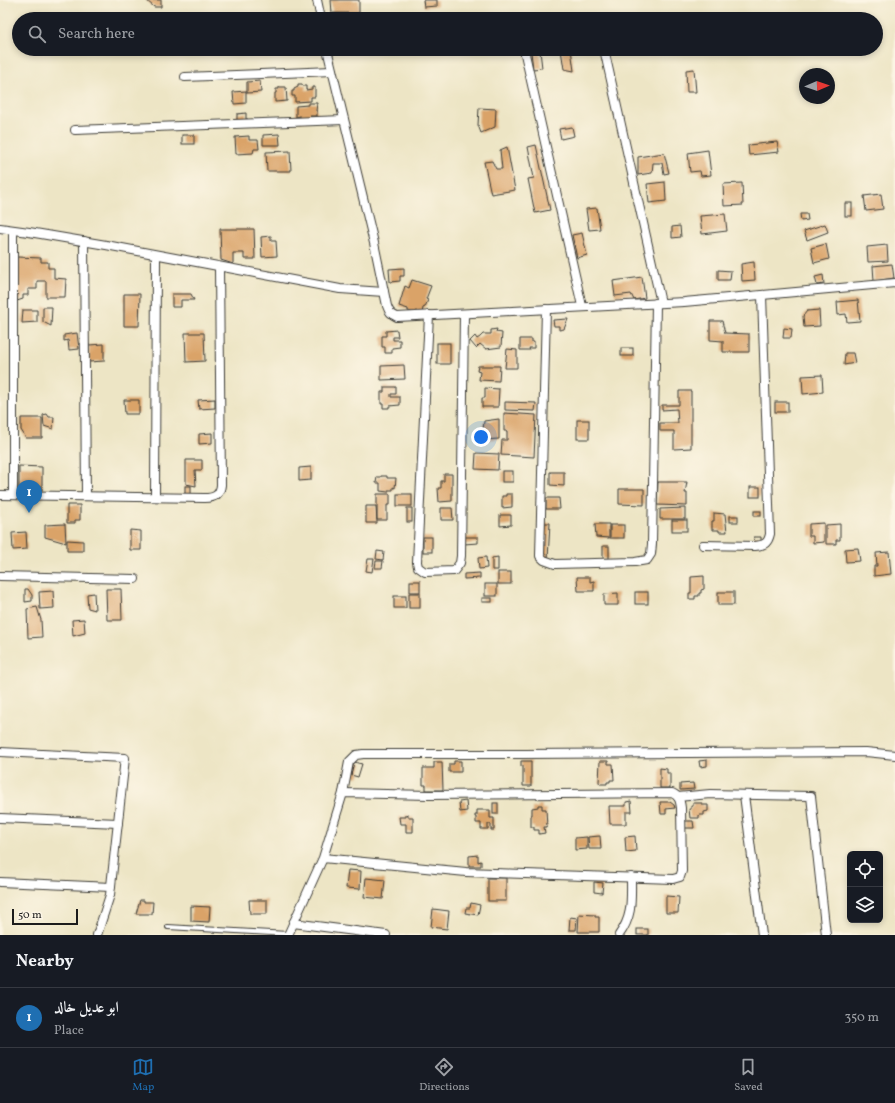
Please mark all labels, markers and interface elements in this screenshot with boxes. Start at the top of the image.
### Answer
search box [12,12,883,56]
icon: search [26,23,48,45]
text: Search here [58,24,135,45]
north arrow [799,68,835,104]
your location [471,427,491,447]
pin: 1 [16,480,42,513]
map controls [847,851,883,923]
button: locate [847,851,883,887]
button: layers [847,887,883,923]
scale bar [12,907,78,926]
text: 50 m [18,908,42,923]
text: Nearby [16,950,74,973]
text: ابو عديل خالد [54,998,119,1019]
text: 1 [26,1009,32,1027]
text: 350 m [844,1009,879,1027]
text: Place [54,1022,84,1040]
tab: Map [132,1056,154,1095]
tab: Directions [419,1056,470,1095]
tab: Saved [734,1056,763,1095]

